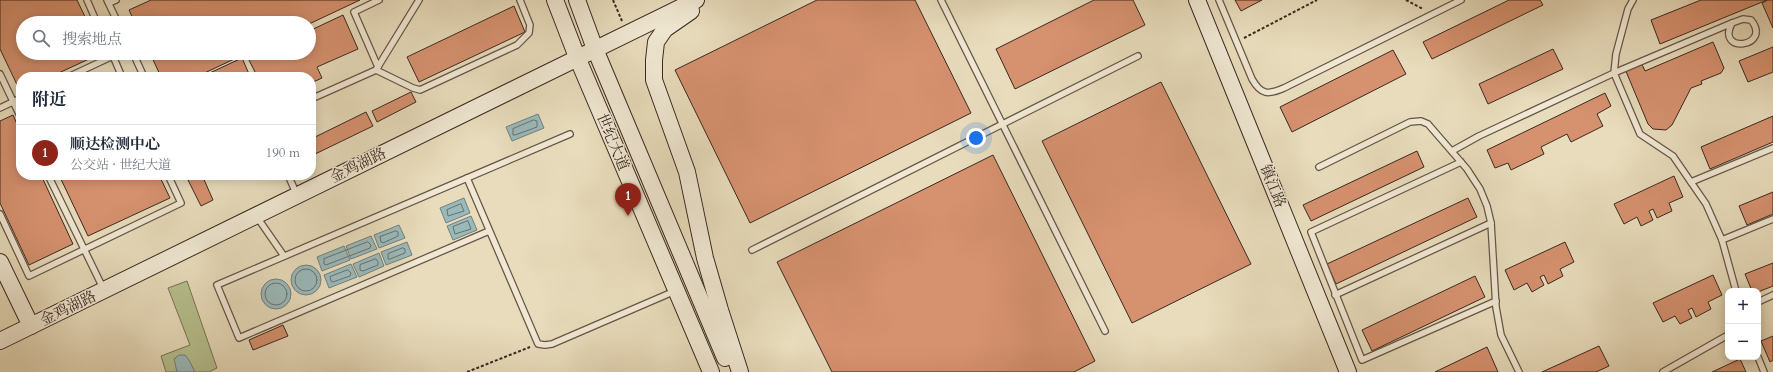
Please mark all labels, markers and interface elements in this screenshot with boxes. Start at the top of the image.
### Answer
search box [16,16,316,60]
icon: search [30,27,52,49]
text: 搜索地点 [62,29,122,49]
text: 附近 [32,88,66,111]
street label: 世纪大道 [592,110,634,174]
your location [966,128,986,148]
text: 顺达检测中心 [70,134,160,154]
street label: 金鸡湖路 [327,143,389,187]
text: 1 [42,144,48,162]
text: 190 m [266,144,300,162]
text: 公交站 · 世纪大道 [70,156,171,174]
street label: 镇江路 [1255,161,1291,211]
pin: 1 [615,183,641,216]
street label: 金鸡湖路 [37,286,99,330]
map controls [1725,288,1761,360]
button: + [1725,288,1761,324]
button: − [1725,324,1761,360]

